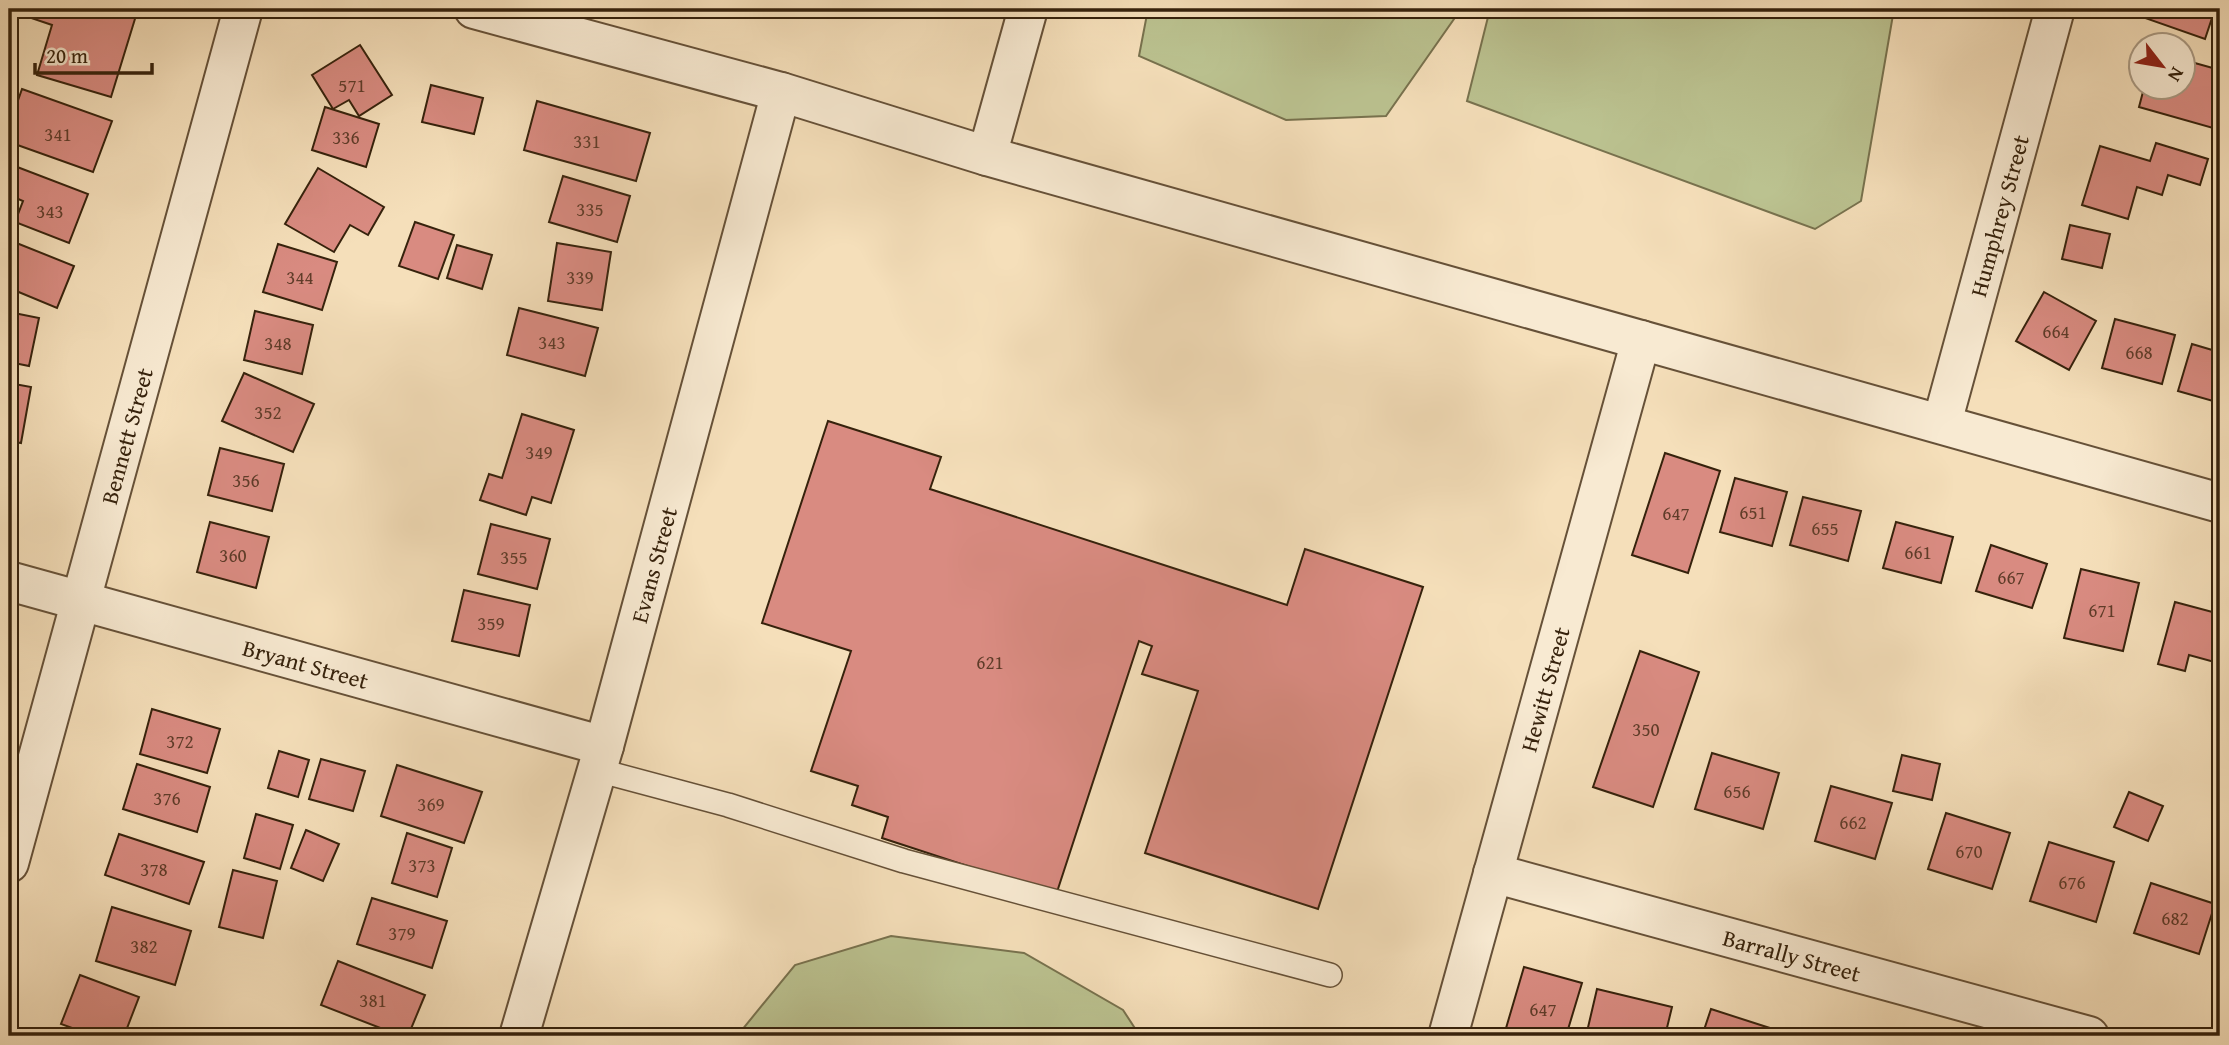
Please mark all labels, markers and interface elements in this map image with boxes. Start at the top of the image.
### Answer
scale bar [35,32,152,76]
north arrow [2128,32,2198,102]
text: 20 m [46,40,88,71]
text: N [2161,62,2192,88]
house number: 571 [338,71,366,99]
house number: 341 [44,120,72,148]
house number: 336 [332,123,360,151]
house number: 331 [573,127,601,155]
street label: Humphrey Street [1961,131,2036,300]
house number: 335 [576,195,604,223]
house number: 343 [36,197,64,225]
house number: 344 [286,263,314,291]
house number: 339 [566,263,594,291]
house number: 664 [2042,317,2070,345]
house number: 343 [538,328,566,356]
house number: 348 [264,329,292,357]
house number: 668 [2125,338,2153,366]
street label: Bennett Street [92,364,160,508]
house number: 352 [254,398,282,426]
house number: 349 [525,438,553,466]
house number: 356 [232,466,260,494]
house number: 651 [1739,498,1767,526]
house number: 647 [1662,499,1690,527]
street label: Evans Street [622,503,685,626]
house number: 655 [1811,514,1839,542]
house number: 661 [1904,538,1932,566]
house number: 360 [219,541,247,569]
house number: 355 [500,543,528,571]
house number: 667 [1997,563,2025,591]
house number: 671 [2088,596,2116,624]
house number: 359 [477,609,505,637]
street label: Hewitt Street [1511,623,1577,755]
street label: Bryant Street [239,630,372,696]
house number: 621 [976,648,1004,676]
house number: 350 [1632,715,1660,743]
house number: 372 [166,727,194,755]
house number: 656 [1723,777,1751,805]
house number: 376 [153,784,181,812]
house number: 369 [417,790,445,818]
house number: 662 [1839,808,1867,836]
house number: 670 [1955,837,1983,865]
house number: 373 [408,851,436,879]
house number: 378 [140,855,168,883]
house number: 676 [2058,868,2086,896]
house number: 682 [2161,904,2189,932]
house number: 379 [388,919,416,947]
street label: Barrally Street [1720,920,1864,989]
house number: 382 [130,932,158,960]
house number: 381 [359,986,387,1014]
house number: 647 [1529,995,1557,1023]

